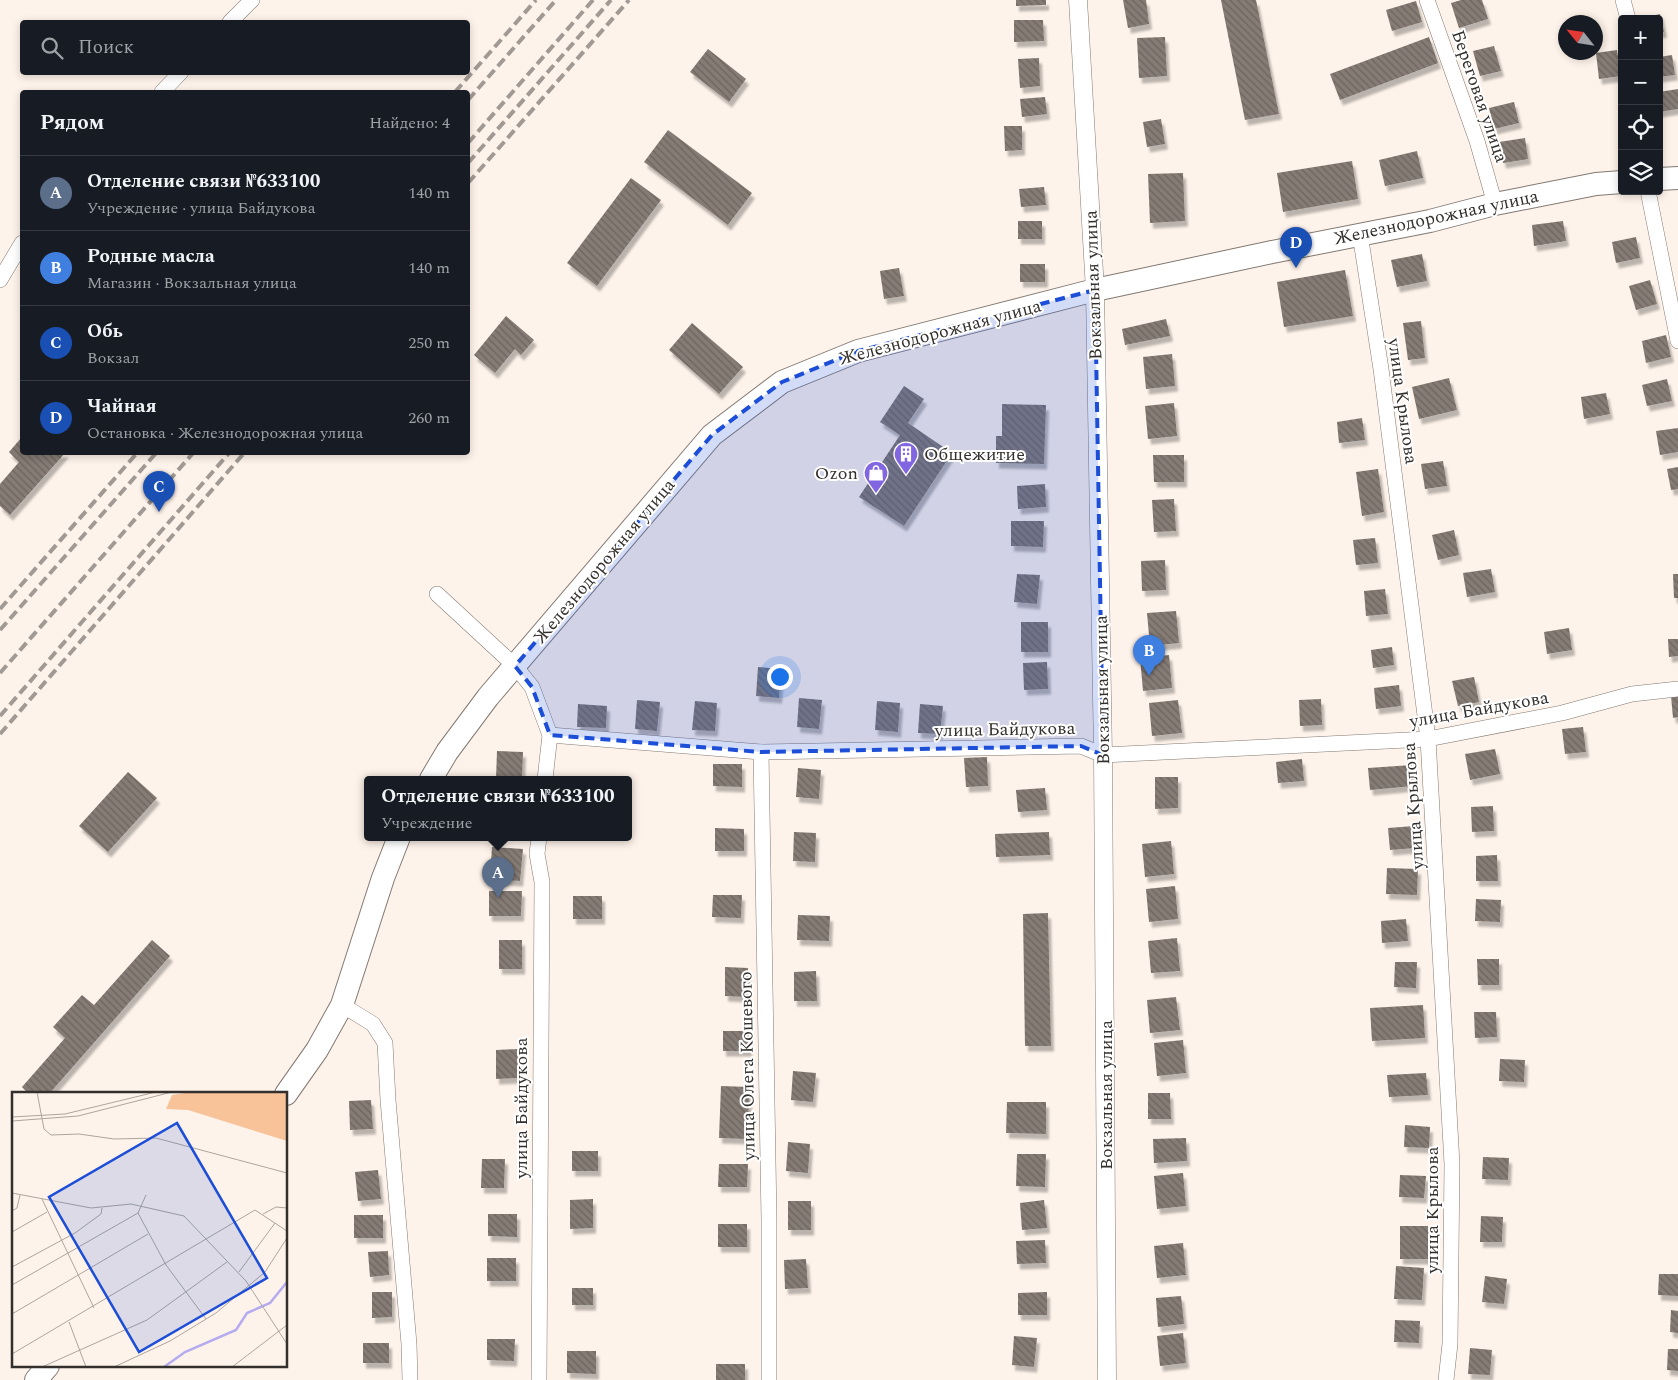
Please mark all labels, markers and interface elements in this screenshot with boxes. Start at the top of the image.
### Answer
north arrow [1558,15,1603,60]
map controls [1618,15,1663,195]
button: + [1618,15,1663,60]
search box [20,20,470,75]
street label: Береговая улица [1444,26,1515,166]
text: Поиск [78,33,134,62]
icon: search [38,34,66,62]
button: − [1618,60,1663,105]
button: locate [1618,105,1663,150]
text: Рядом [40,107,104,139]
text: Найдено: 4 [369,111,450,135]
button: layers [1618,150,1663,195]
text: Отделение связи №633100 [87,167,320,196]
text: A [50,181,62,205]
text: 140 m [408,181,450,205]
street label: Железнодорожная улица [1331,183,1541,252]
text: Учреждение · улица Байдукова [87,196,316,220]
street label: Вокзальная улица [1077,209,1110,360]
pin: D [1280,227,1312,268]
text: Родные масла [87,242,215,271]
text: B [50,256,62,280]
text: 140 m [408,256,450,280]
text: Магазин · Вокзальная улица [87,271,297,295]
street label: Железнодорожная улица [836,292,1045,373]
text: Обь [87,317,123,346]
text: C [50,331,62,355]
text: 250 m [408,331,450,355]
street label: улица Крылова [1380,335,1425,466]
text: Вокзал [87,346,139,370]
text: Чайная [87,392,157,421]
text: D [50,406,62,430]
text: 260 m [408,406,450,430]
text: Остановка · Железнодорожная улица [87,421,363,445]
building icon: Общежитие [893,441,919,475]
place label: Общежитие [924,441,1025,468]
place label: Ozon [815,460,858,487]
shop icon: Ozon [863,460,889,494]
pin: C [143,471,175,512]
street label: Железнодорожная улица [527,473,682,650]
street label: Вокзальная улица [1088,615,1117,765]
pin: B [1133,635,1165,676]
your location [767,664,793,690]
street label: улица Байдукова [1406,684,1551,735]
street label: улица Байдукова [933,715,1076,744]
street label: улица Крылова [1396,741,1431,871]
popup [364,776,632,841]
text: Отделение связи №633100 [381,782,615,811]
text: Учреждение [381,811,473,835]
pin: A [482,857,514,898]
street label: улица Олега Кошевого [732,971,763,1162]
street label: Вокзальная улица [1093,1020,1120,1170]
street label: улица Байдукова [508,1037,535,1179]
inset map [12,1092,288,1368]
street label: улица Крылова [1419,1146,1446,1275]

